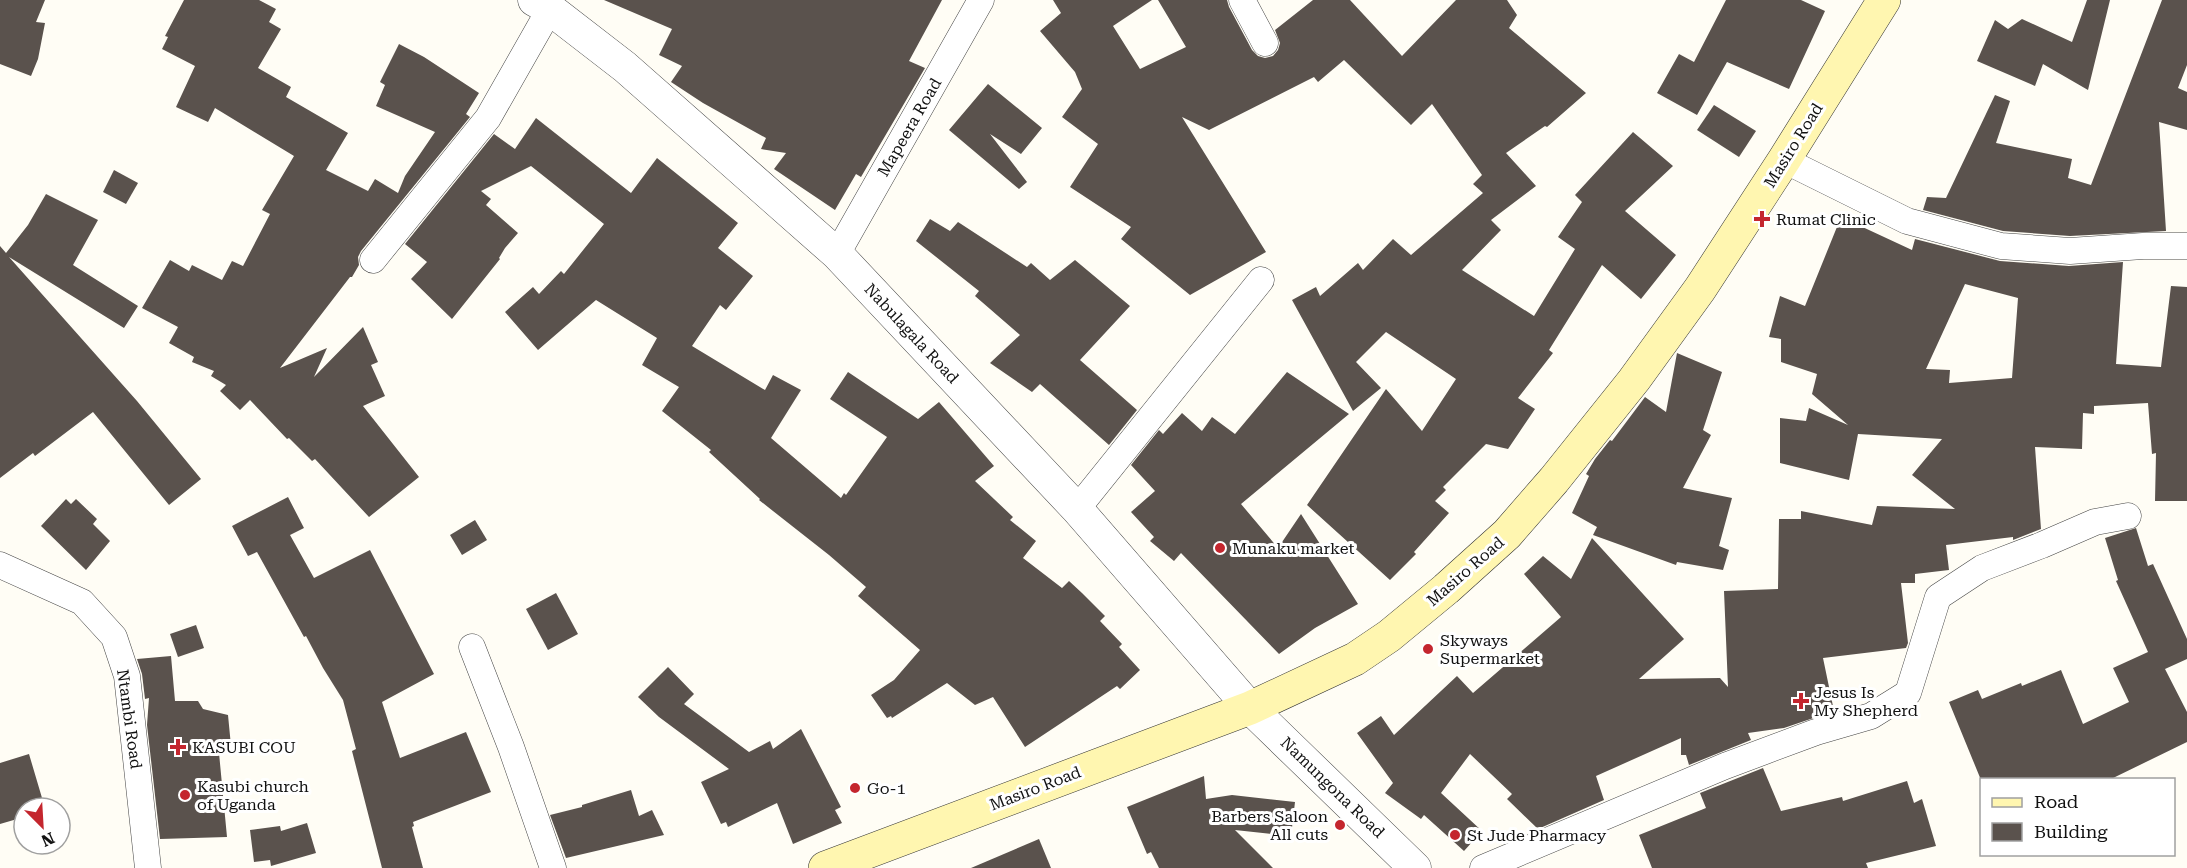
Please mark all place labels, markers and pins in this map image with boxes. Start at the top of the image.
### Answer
marker: Rumat Clinic [1753,210,1771,228]
place label: Rumat Clinic [1776,210,1876,229]
place label: Munaku market [1232,539,1354,558]
marker: Munaku market [1213,541,1227,555]
place label: Skyways Supermarket [1440,631,1540,668]
marker: Skyways Supermarket [1421,642,1435,656]
place label: Jesus Is My Shepherd [1814,683,1918,720]
marker: Jesus Is My Shepherd [1792,692,1810,710]
marker: KASUBI COU [169,738,187,756]
place label: KASUBI COU [192,738,296,757]
place label: Kasubi church of Uganda [197,777,309,814]
place label: Go-1 [867,779,906,798]
marker: Go-1 [848,781,862,795]
marker: Kasubi church of Uganda [178,788,192,802]
place label: Barbers Saloon All cuts [1211,807,1328,844]
marker: Barbers Saloon All cuts [1333,818,1347,832]
place label: St Jude Pharmacy [1467,826,1607,845]
marker: St Jude Pharmacy [1448,828,1462,842]

